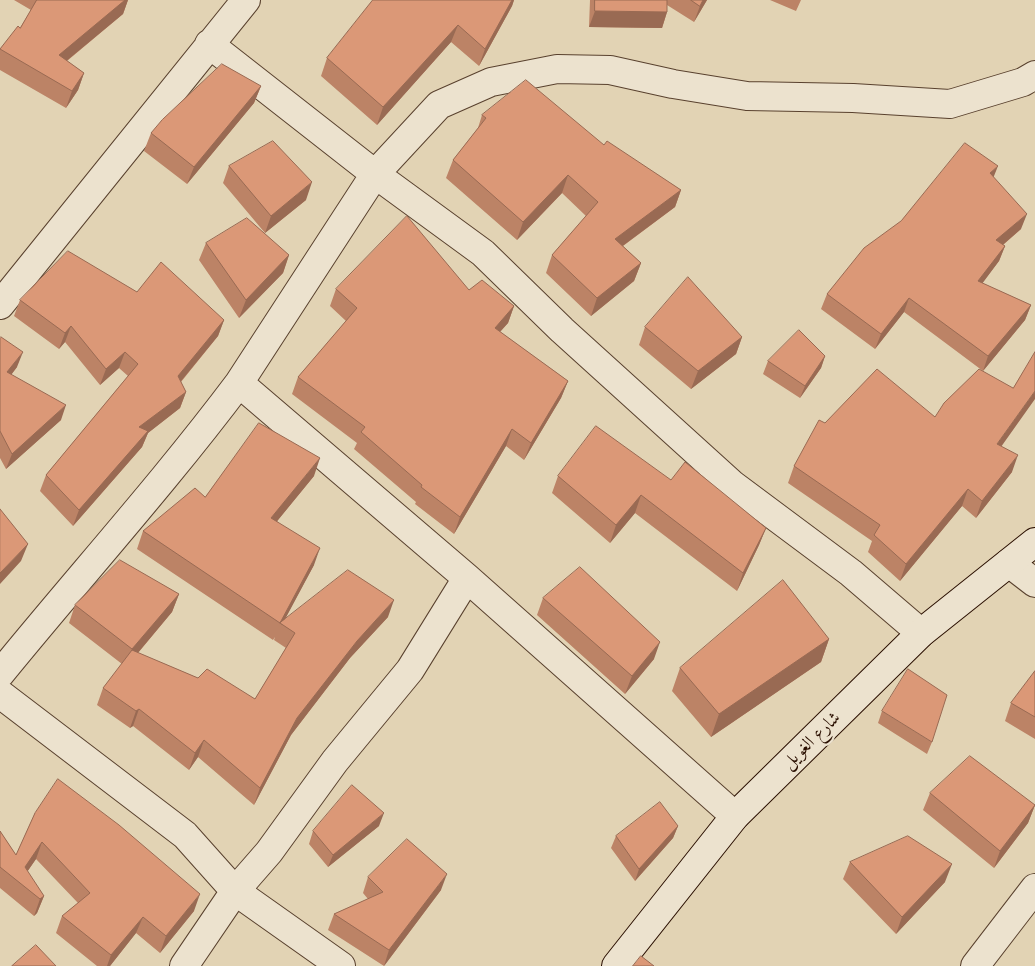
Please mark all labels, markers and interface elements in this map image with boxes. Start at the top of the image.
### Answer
street label: شارع الغويل [778,708,846,774]

